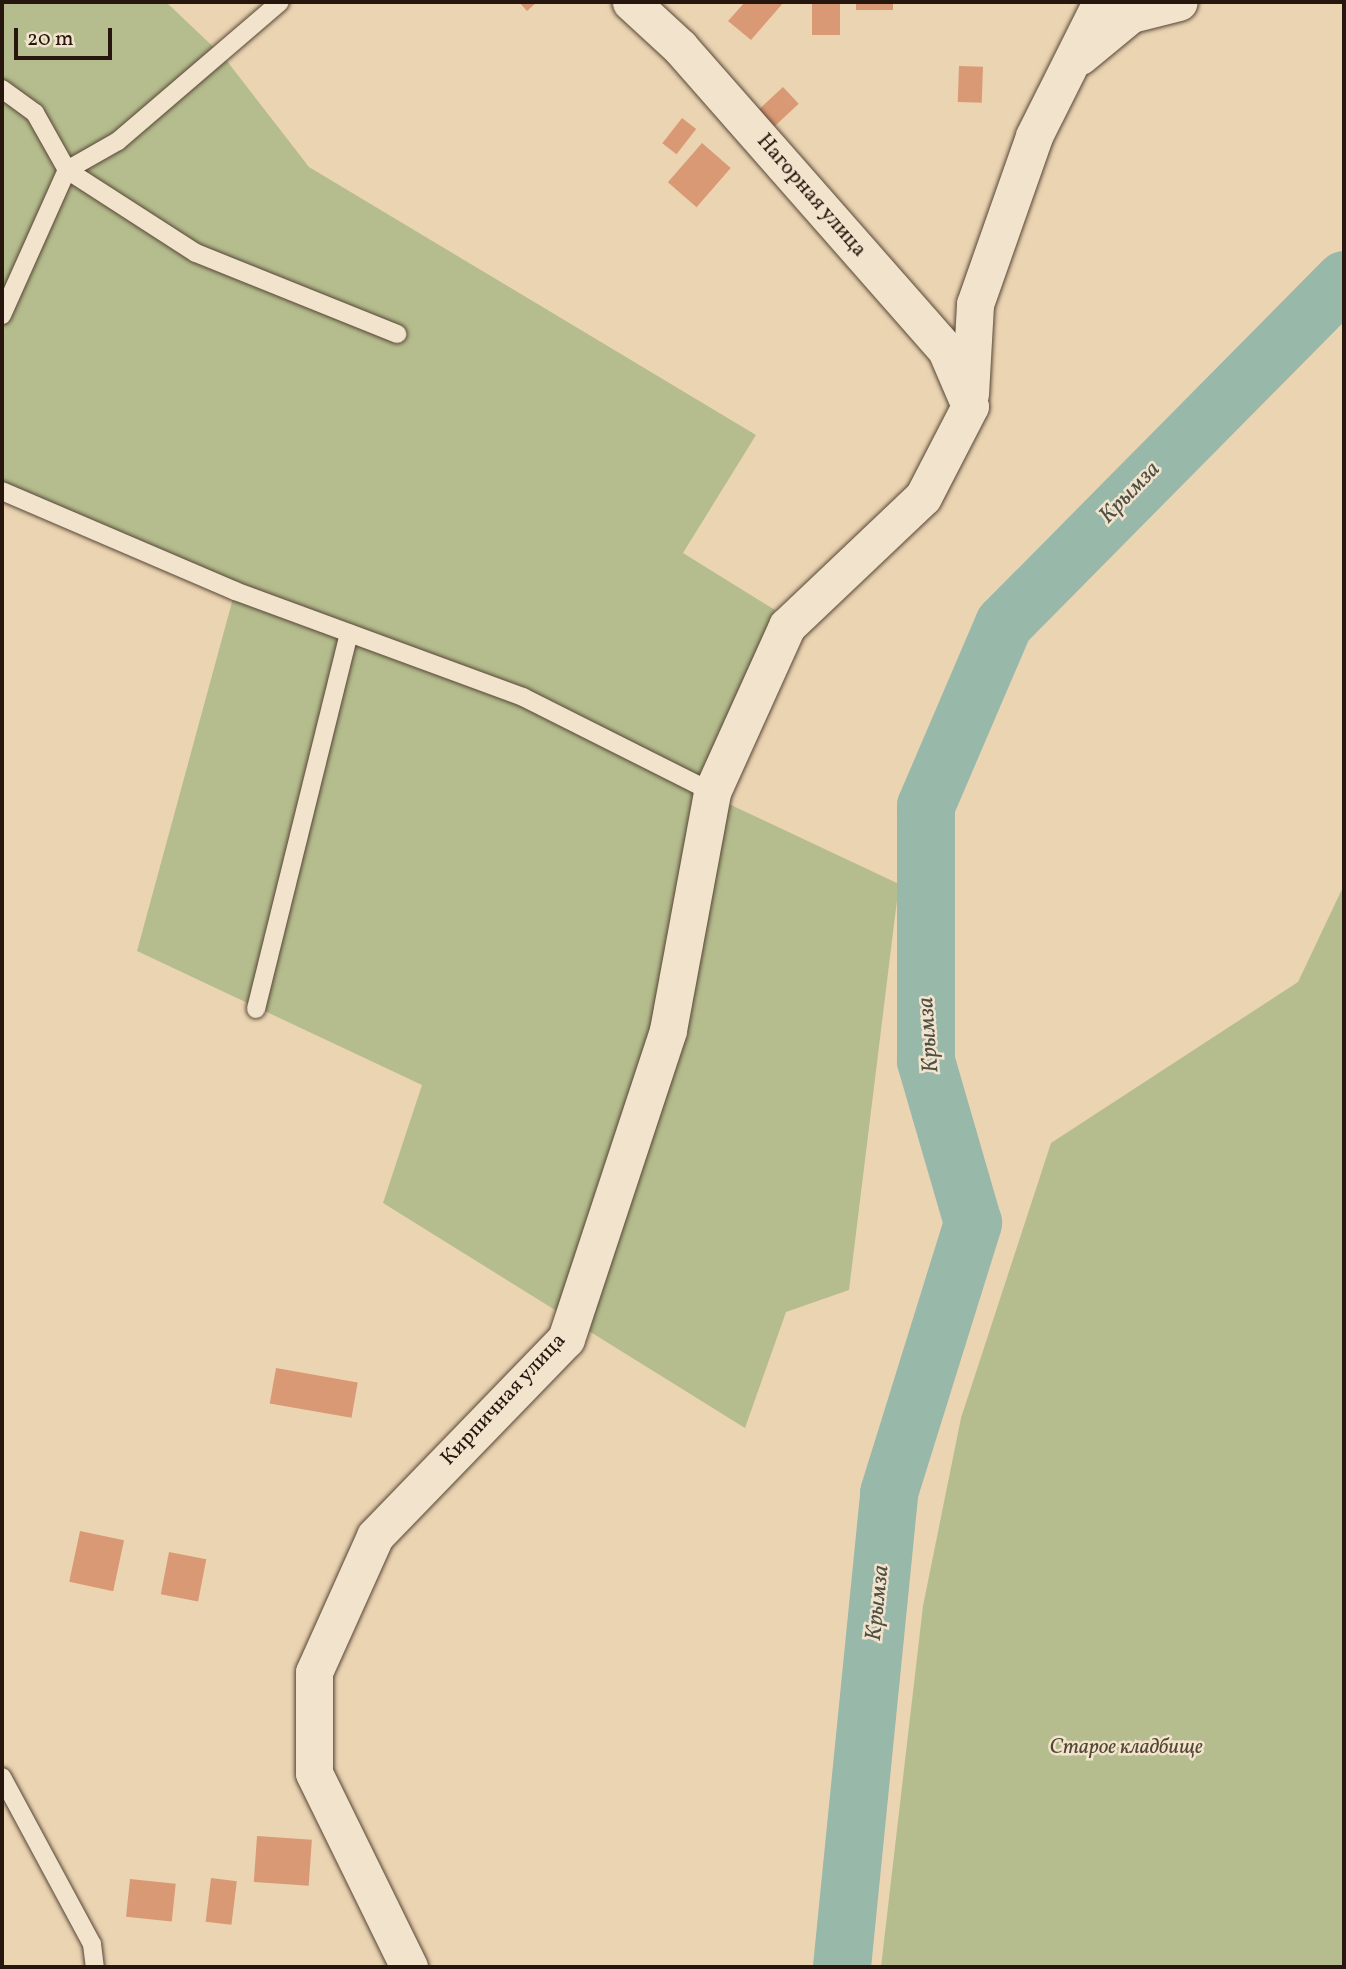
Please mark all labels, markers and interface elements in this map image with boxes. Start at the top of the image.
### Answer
scale bar [18,14,116,58]
text: 20 m [27,25,73,54]
street label: Нагорная улица [751,129,871,263]
water label: Крымза [1094,456,1166,530]
water label: Крымза [913,996,945,1074]
street label: Кирпичная улица [436,1328,572,1472]
water label: Крымза [860,1564,896,1642]
park label: Старое кладбище [1049,1735,1203,1761]

